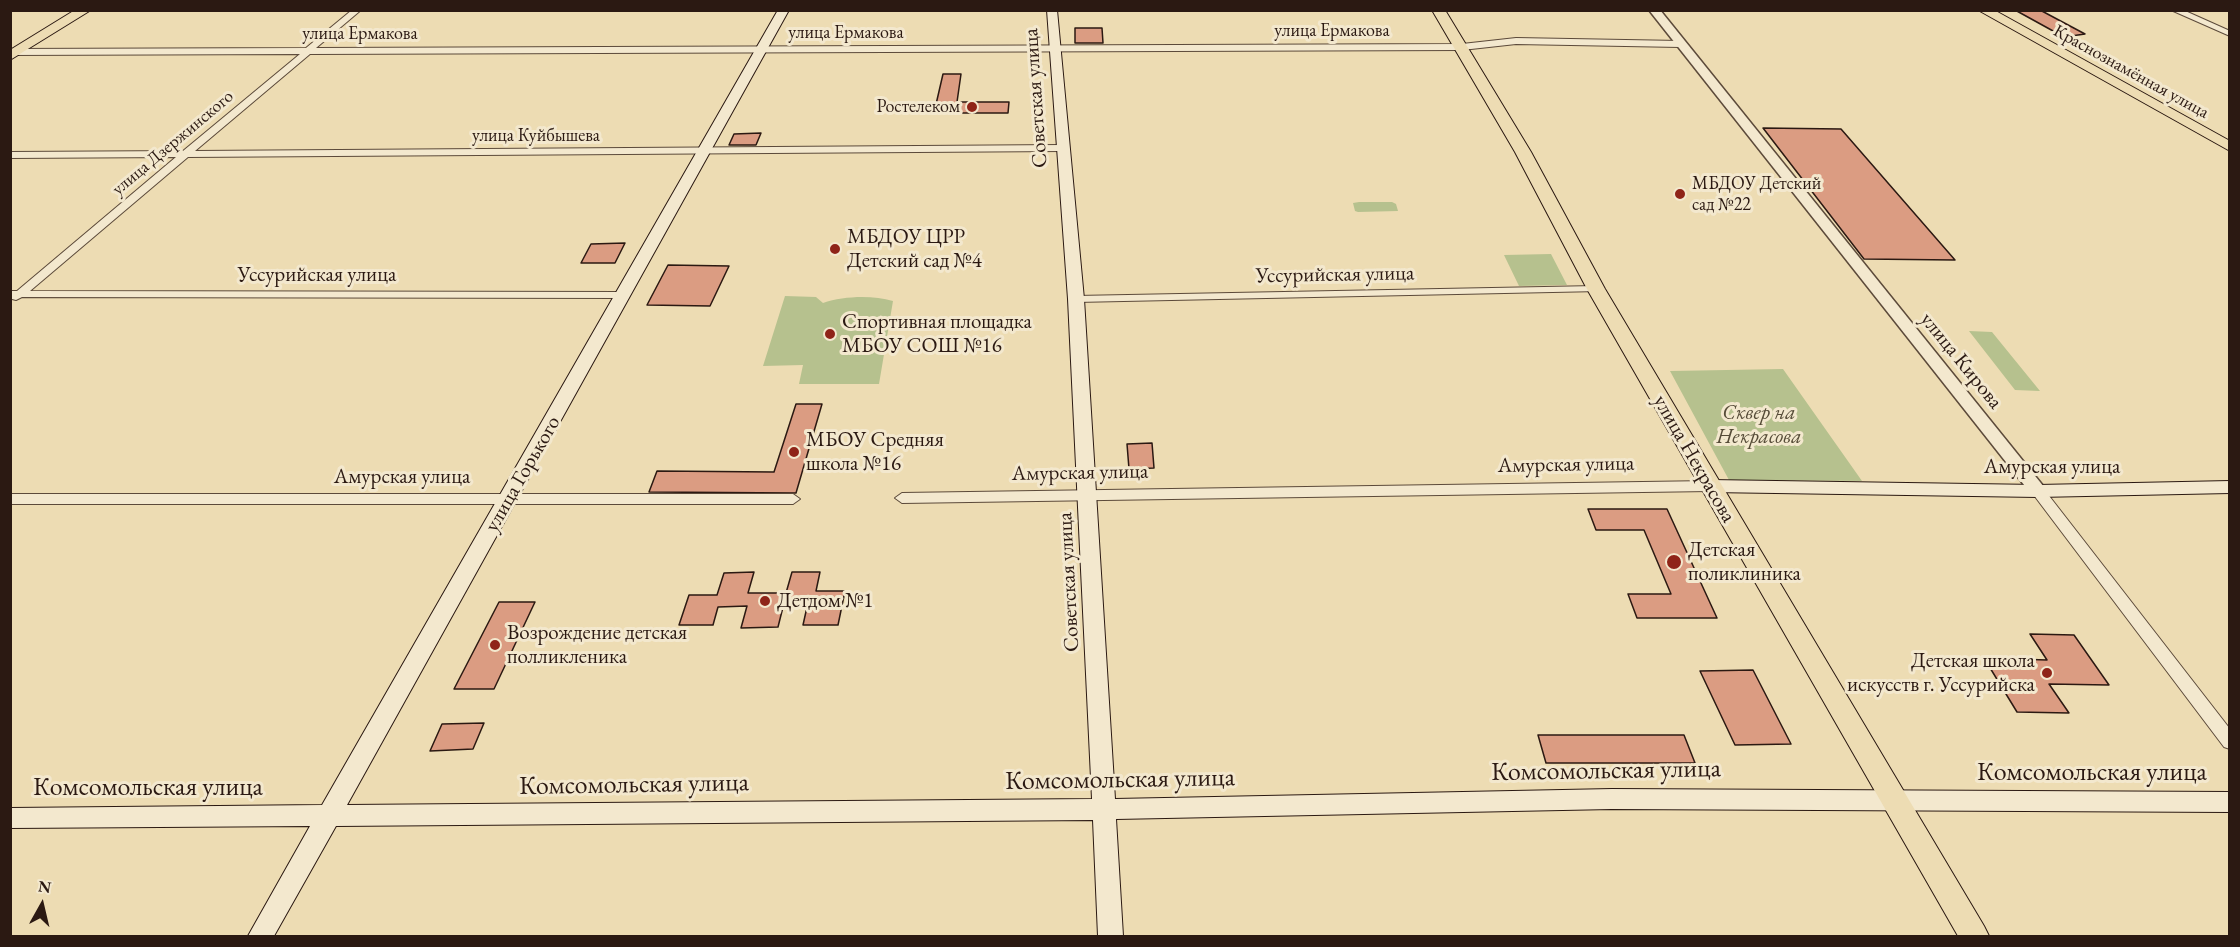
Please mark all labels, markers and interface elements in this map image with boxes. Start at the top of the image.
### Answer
street label: улица Ермакова [1274,20,1390,42]
street label: Краснознамённая улица [2049,20,2213,124]
street label: улица Ермакова [788,22,904,44]
street label: улица Ермакова [302,23,418,45]
street label: Советская улица [1019,27,1053,169]
street label: улица Дзержинского [108,86,238,200]
place label: Ростелеком [876,96,960,118]
marker: Ростелеком [965,100,979,114]
street label: улица Куйбышева [472,125,600,147]
place label: МБДОУ Детский сад №22 [1692,173,1821,216]
marker: МБДОУ Детский сад №22 [1673,187,1687,201]
place label: МБДОУ ЦРР Детский сад №4 [847,224,982,274]
marker: МБДОУ ЦРР Детский сад №4 [828,242,842,256]
street label: Уссурийская улица [1255,261,1415,289]
street label: Уссурийская улица [238,262,396,288]
street label: улица Кирова [1914,308,2008,414]
place label: Спортивная площадка МБОУ СОШ №16 [842,309,1032,359]
marker: Спортивная площадка МБОУ СОШ №16 [823,327,837,341]
street label: улица Некрасова [1647,391,1741,527]
park label: Сквер на Некрасова [1716,400,1802,450]
street label: улица Горького [480,412,566,536]
place label: МБОУ Средняя школа №16 [806,427,944,477]
marker: МБОУ Средняя школа №16 [787,445,801,459]
street label: Амурская улица [1497,451,1635,479]
street label: Амурская улица [1984,454,2120,480]
street label: Амурская улица [1011,459,1149,487]
street label: Амурская улица [334,464,470,490]
street label: Советская улица [1053,511,1085,653]
place label: Детская поликлиника [1688,537,1801,587]
marker: Детская поликлиника [1665,553,1683,571]
place label: Детдом №1 [777,588,873,614]
marker: Детдом №1 [758,594,772,608]
place label: Возрождение детская полликленика [507,620,687,670]
marker: Возрождение детская полликленика [488,638,502,652]
place label: Детская школа искусств г. Уссурийска [1847,648,2035,698]
marker: Детская школа искусств г. Уссурийска [2040,666,2054,680]
street label: Комсомольская улица [1491,753,1721,789]
street label: Комсомольская улица [1977,757,2207,789]
street label: Комсомольская улица [1005,762,1235,798]
street label: Комсомольская улица [519,767,749,803]
street label: Комсомольская улица [33,772,263,804]
north arrow [12,875,72,935]
text: N [37,875,52,898]

